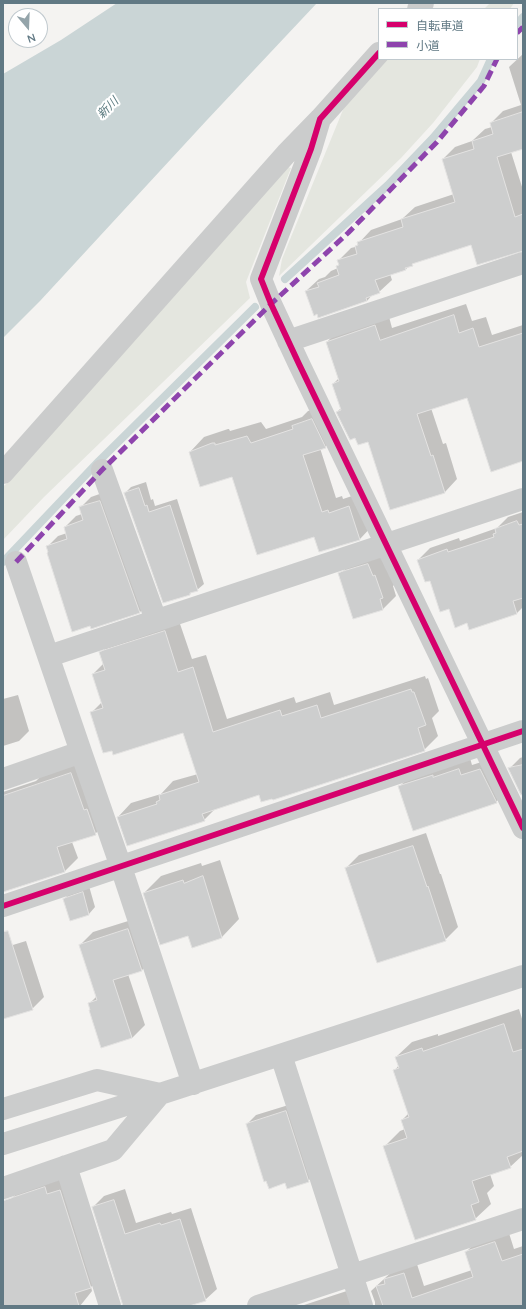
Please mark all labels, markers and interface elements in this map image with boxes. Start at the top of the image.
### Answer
north arrow [8,8,48,48]
legend [378,8,518,60]
text: 自転車道 [416,18,464,33]
text: N [25,30,38,46]
text: 小道 [416,38,440,53]
water label: 新川 [94,94,122,122]

